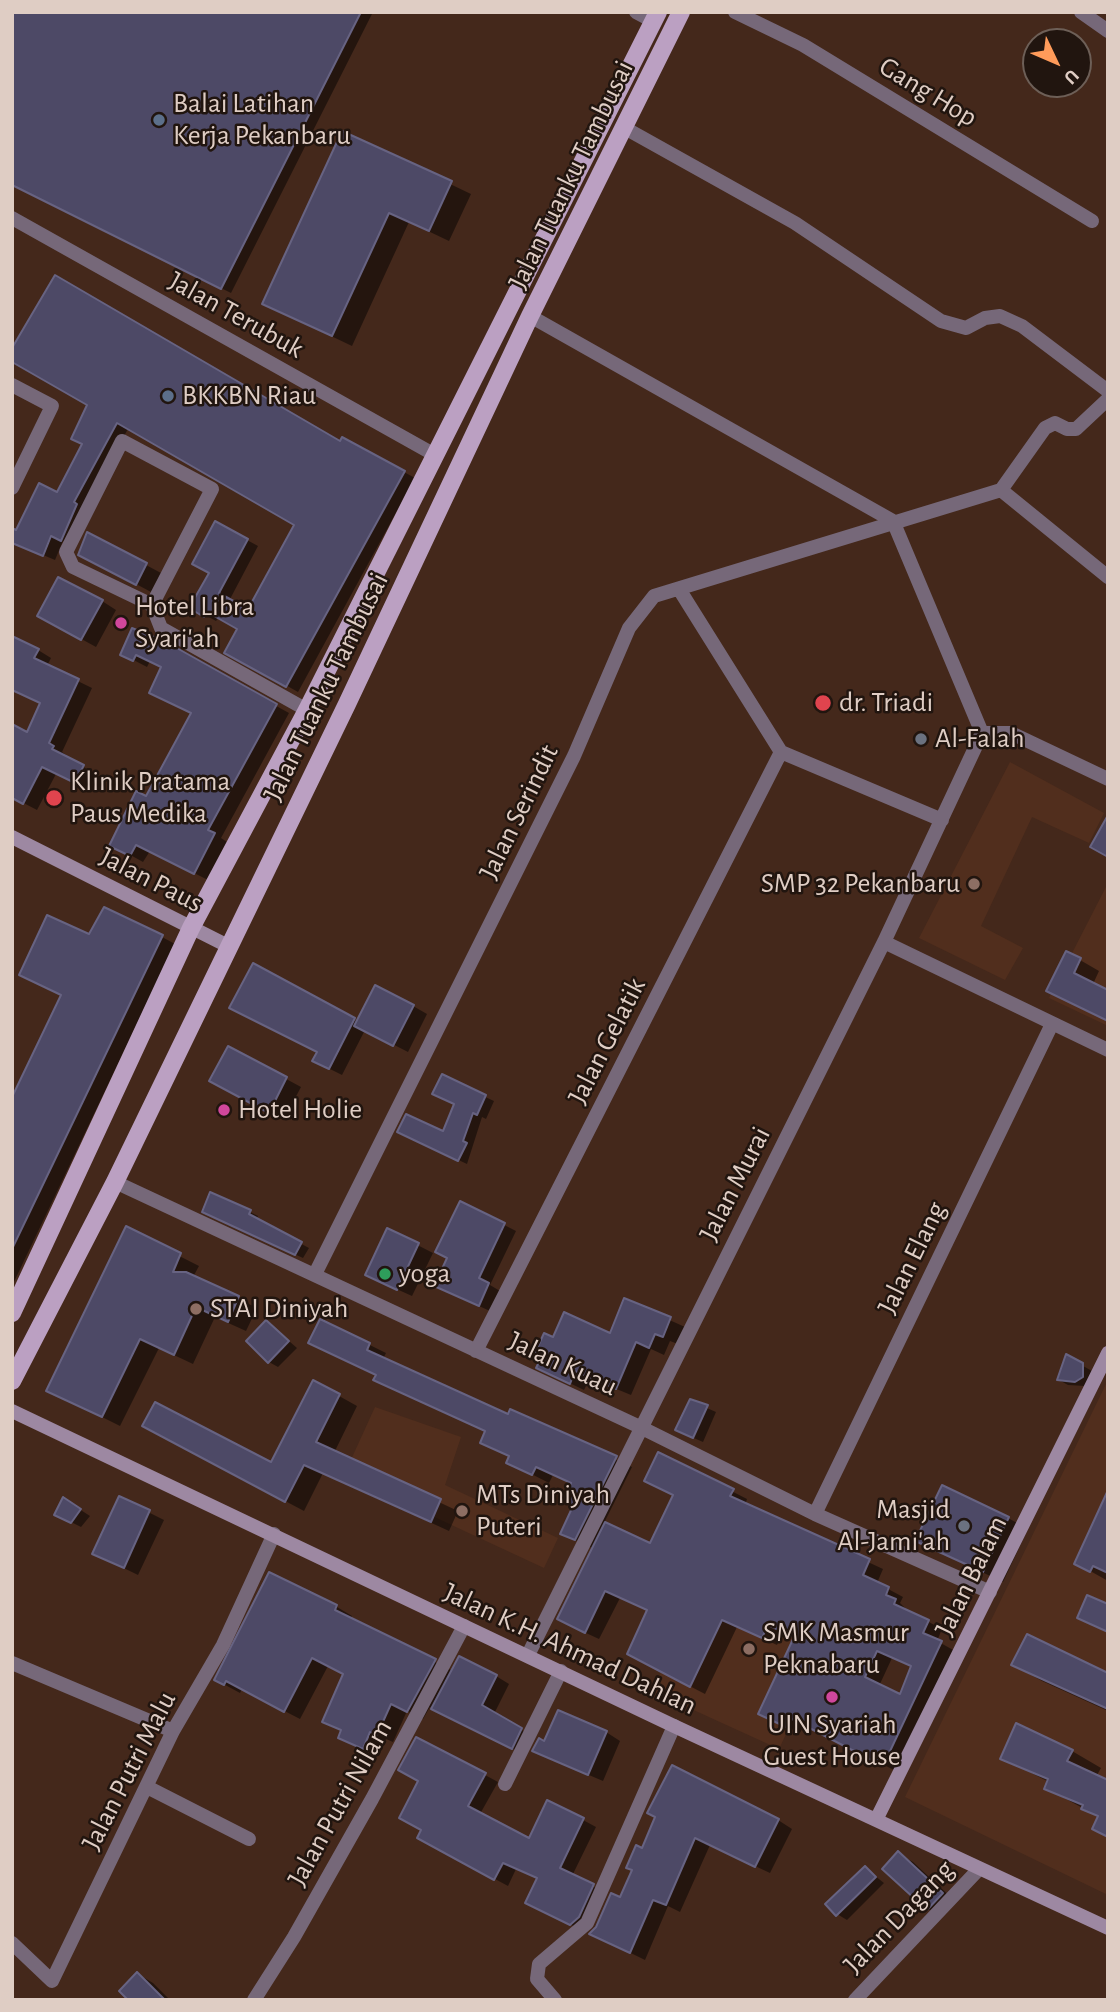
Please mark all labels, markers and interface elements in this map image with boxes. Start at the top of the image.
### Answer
north arrow [1022,28,1092,98]
street label: Gang Hop [873,50,983,134]
street label: Jalan Tuanku Tambusai [501,55,641,295]
text: U [1060,66,1082,88]
place label: Balai Latihan Kerja Pekanbaru [173,87,351,153]
marker: Balai Latihan Kerja Pekanbaru [151,112,167,128]
street label: Jalan Terubuk [163,264,309,366]
place label: BKKBN Riau [182,379,316,413]
marker: BKKBN Riau [160,388,176,404]
street label: Jalan Tuanku Tambusai [256,567,396,807]
place label: Hotel Libra Syari'ah [135,590,255,656]
marker: Hotel Libra Syari'ah [113,615,129,631]
place label: dr. Triadi [839,686,933,720]
marker: dr. Triadi [813,693,833,713]
place label: Al-Falah [935,722,1025,756]
marker: Al-Falah [913,731,929,747]
street label: Jalan Serindit [472,739,566,885]
place label: Klinik Pratama Paus Medika [70,765,230,831]
marker: Klinik Pratama Paus Medika [44,788,64,808]
street label: Jalan Paus [94,840,208,920]
place label: SMP 32 Pekanbaru [761,867,960,901]
marker: SMP 32 Pekanbaru [966,876,982,892]
street label: Jalan Gelatik [561,972,653,1110]
place label: Hotel Holie [238,1093,362,1127]
marker: Hotel Holie [216,1102,232,1118]
street label: Jalan Murai [692,1121,778,1247]
street label: Jalan Elang [870,1196,954,1320]
place label: yoga [399,1257,451,1291]
marker: yoga [377,1266,393,1282]
place label: STAI Diniyah [210,1292,348,1326]
marker: STAI Diniyah [188,1301,204,1317]
street label: Jalan Kuau [503,1324,623,1404]
place label: MTs Diniyah Puteri [476,1478,610,1544]
place label: Masjid Al-Jami'ah [837,1493,950,1559]
marker: MTs Diniyah Puteri [454,1503,470,1519]
street label: Jalan Balam [927,1510,1015,1642]
marker: Masjid Al-Jami'ah [956,1518,972,1534]
street label: Jalan K.H. Ahmad Dahlan [438,1576,702,1722]
place label: SMK Masmur Peknabaru [763,1616,909,1682]
marker: SMK Masmur Peknabaru [741,1641,757,1657]
street label: Jalan Putri Malu [75,1686,183,1856]
marker: UIN Syariah Guest House [824,1689,840,1705]
place label: UIN Syariah Guest House [763,1708,901,1774]
street label: Jalan Putri Nilam [280,1714,400,1892]
street label: Jalan Dagang [837,1853,961,1981]

